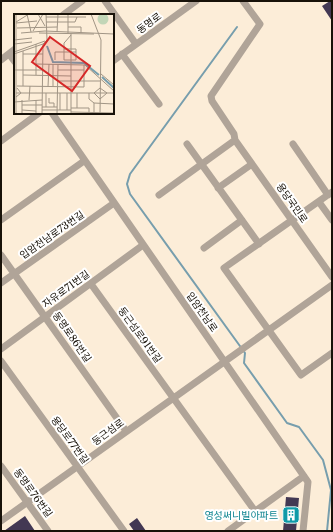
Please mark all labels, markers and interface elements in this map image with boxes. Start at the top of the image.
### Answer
street label: 동명로 [134,10,164,36]
inset map [14,14,114,114]
street label: 용당국민로 [273,180,311,226]
street label: 입암천남로73번길 [17,208,87,262]
street label: 자유로71번길 [40,267,92,311]
street label: 입암천남로 [183,289,221,335]
street label: 둥근섬로91번길 [115,304,165,366]
street label: 동명로86번길 [50,309,94,365]
street label: 용당로77번길 [48,414,92,466]
street label: 둥근섬로 [89,416,127,448]
street label: 동명로76번길 [11,466,55,520]
building icon: 영성써니빌아파트 [281,505,301,525]
place label: 영성써니빌아파트 [204,509,278,522]

